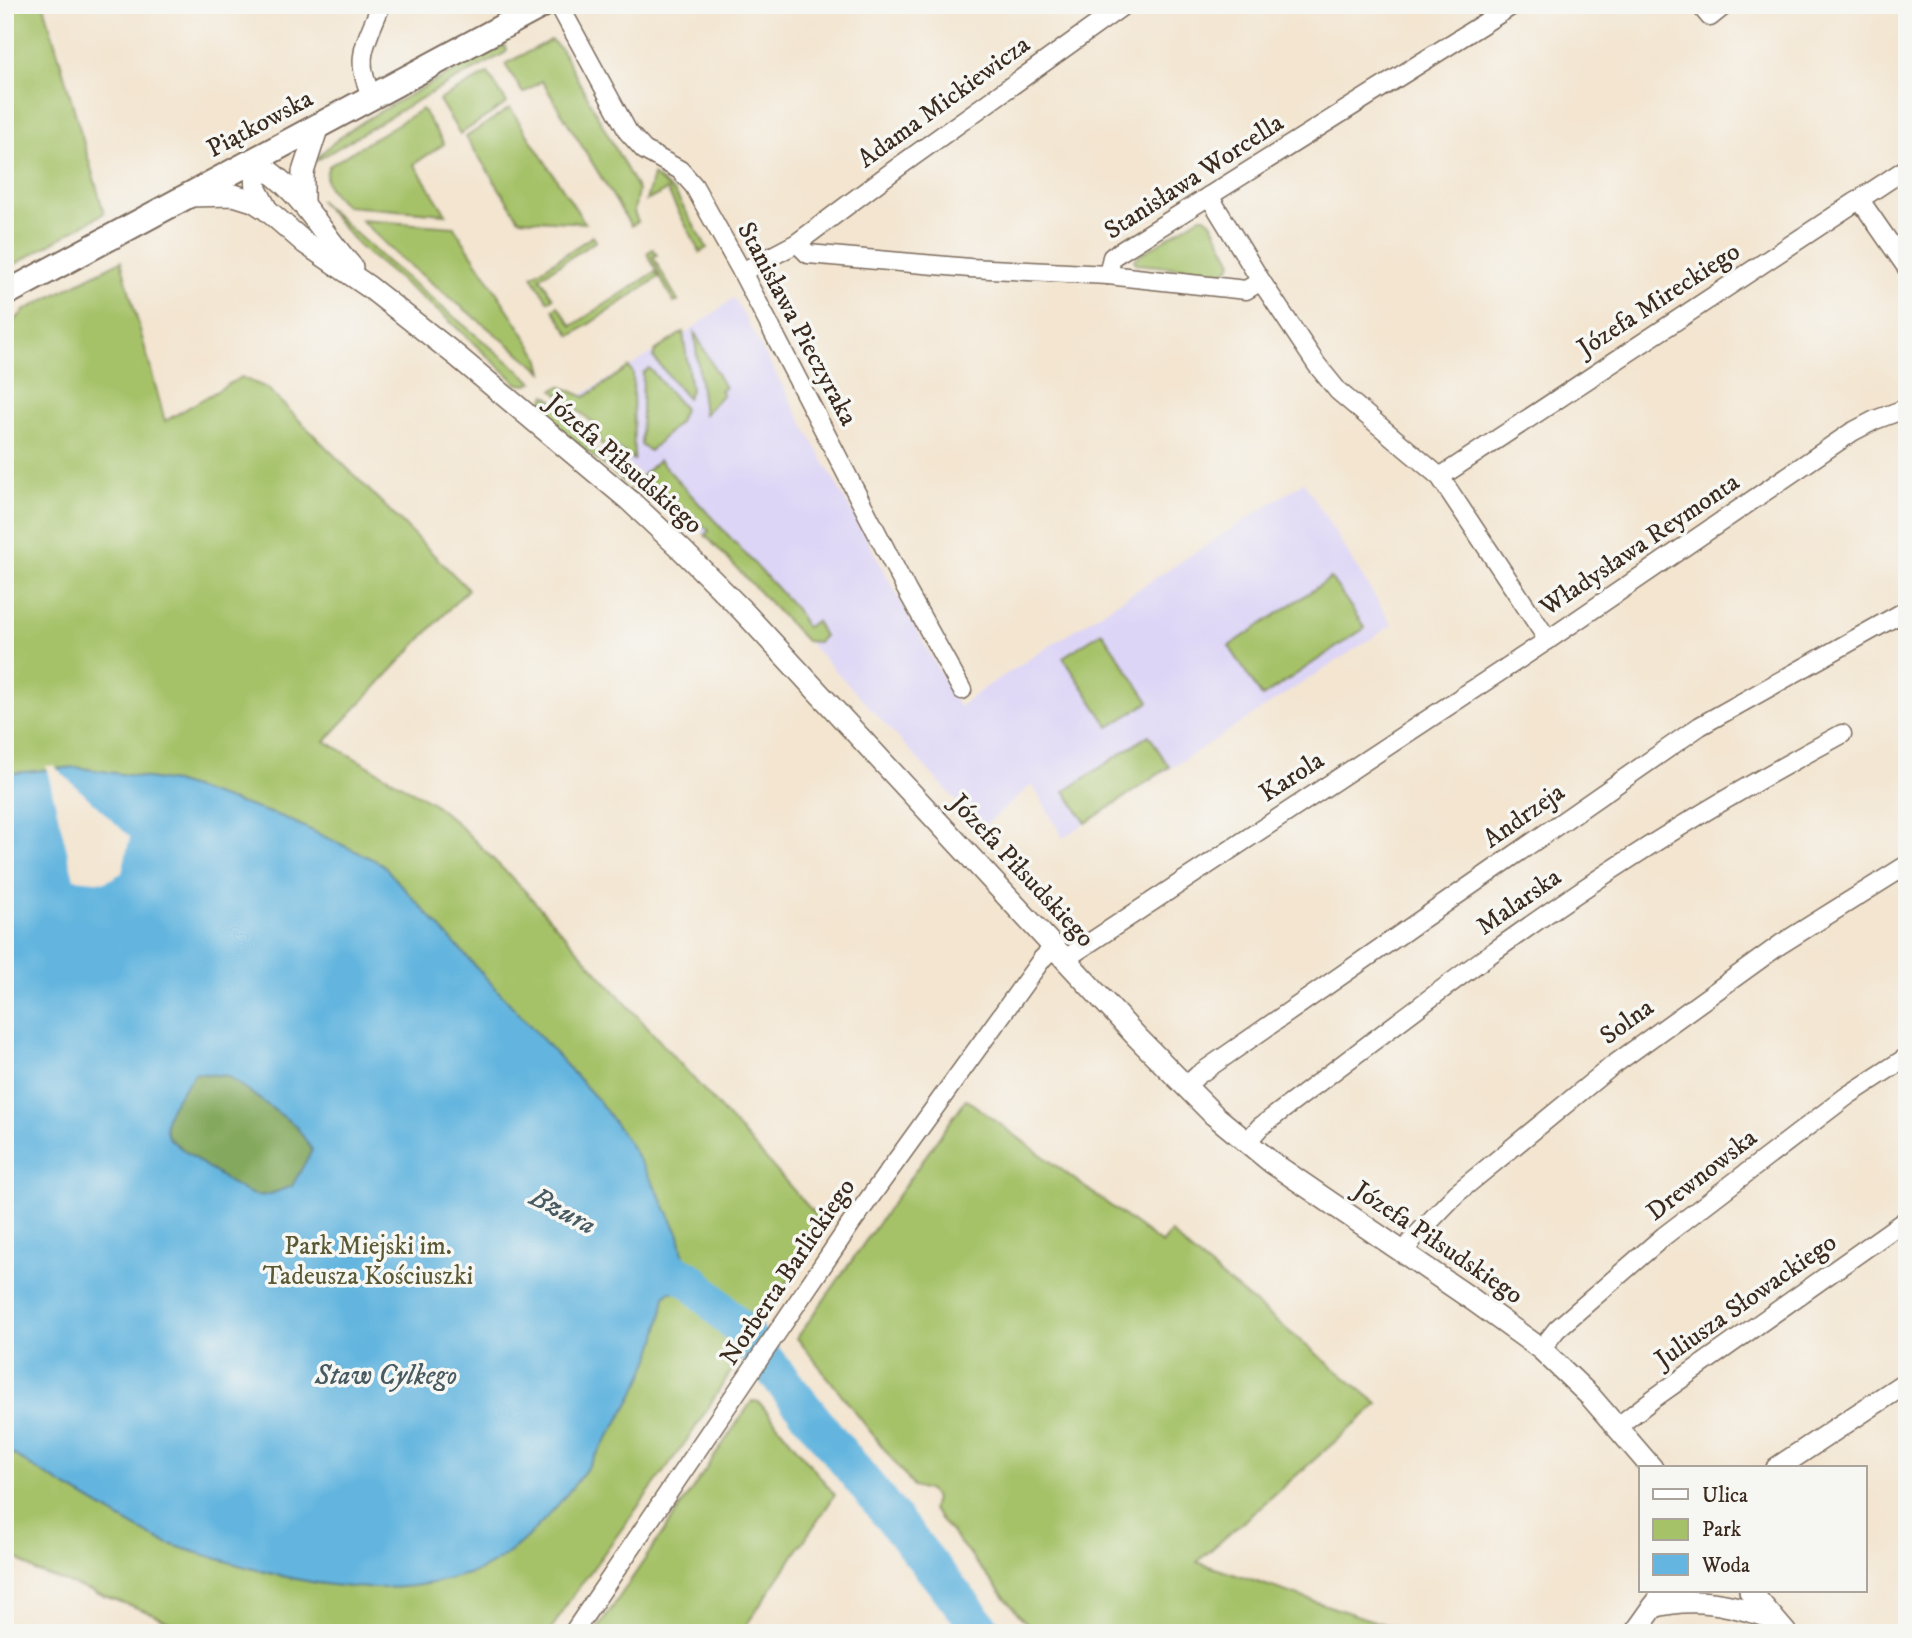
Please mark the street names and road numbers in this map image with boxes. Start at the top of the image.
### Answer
street label: Adama Mickiewicza [851,28,1037,176]
street label: Piątkowska [201,82,319,166]
street label: Stanisława Worcella [1098,107,1290,247]
street label: Stanisława Pieczyraka [729,217,865,431]
street label: Józefa Mireckiego [1570,235,1746,366]
street label: Józefa Piłsudskiego [537,385,709,541]
street label: Władysława Reymonta [1533,466,1746,625]
street label: Karola [1253,744,1331,810]
street label: Andrzeja [1477,776,1571,856]
street label: Józefa Piłsudskiego [941,786,1101,955]
street label: Malarska [1470,861,1568,943]
street label: Solna [1594,991,1660,1053]
street label: Drewnowska [1640,1121,1764,1229]
street label: Norberta Barlickiego [713,1172,863,1372]
street label: Józefa Piłsudskiego [1345,1173,1529,1312]
street label: Juliusza Słowackiego [1647,1226,1843,1377]

